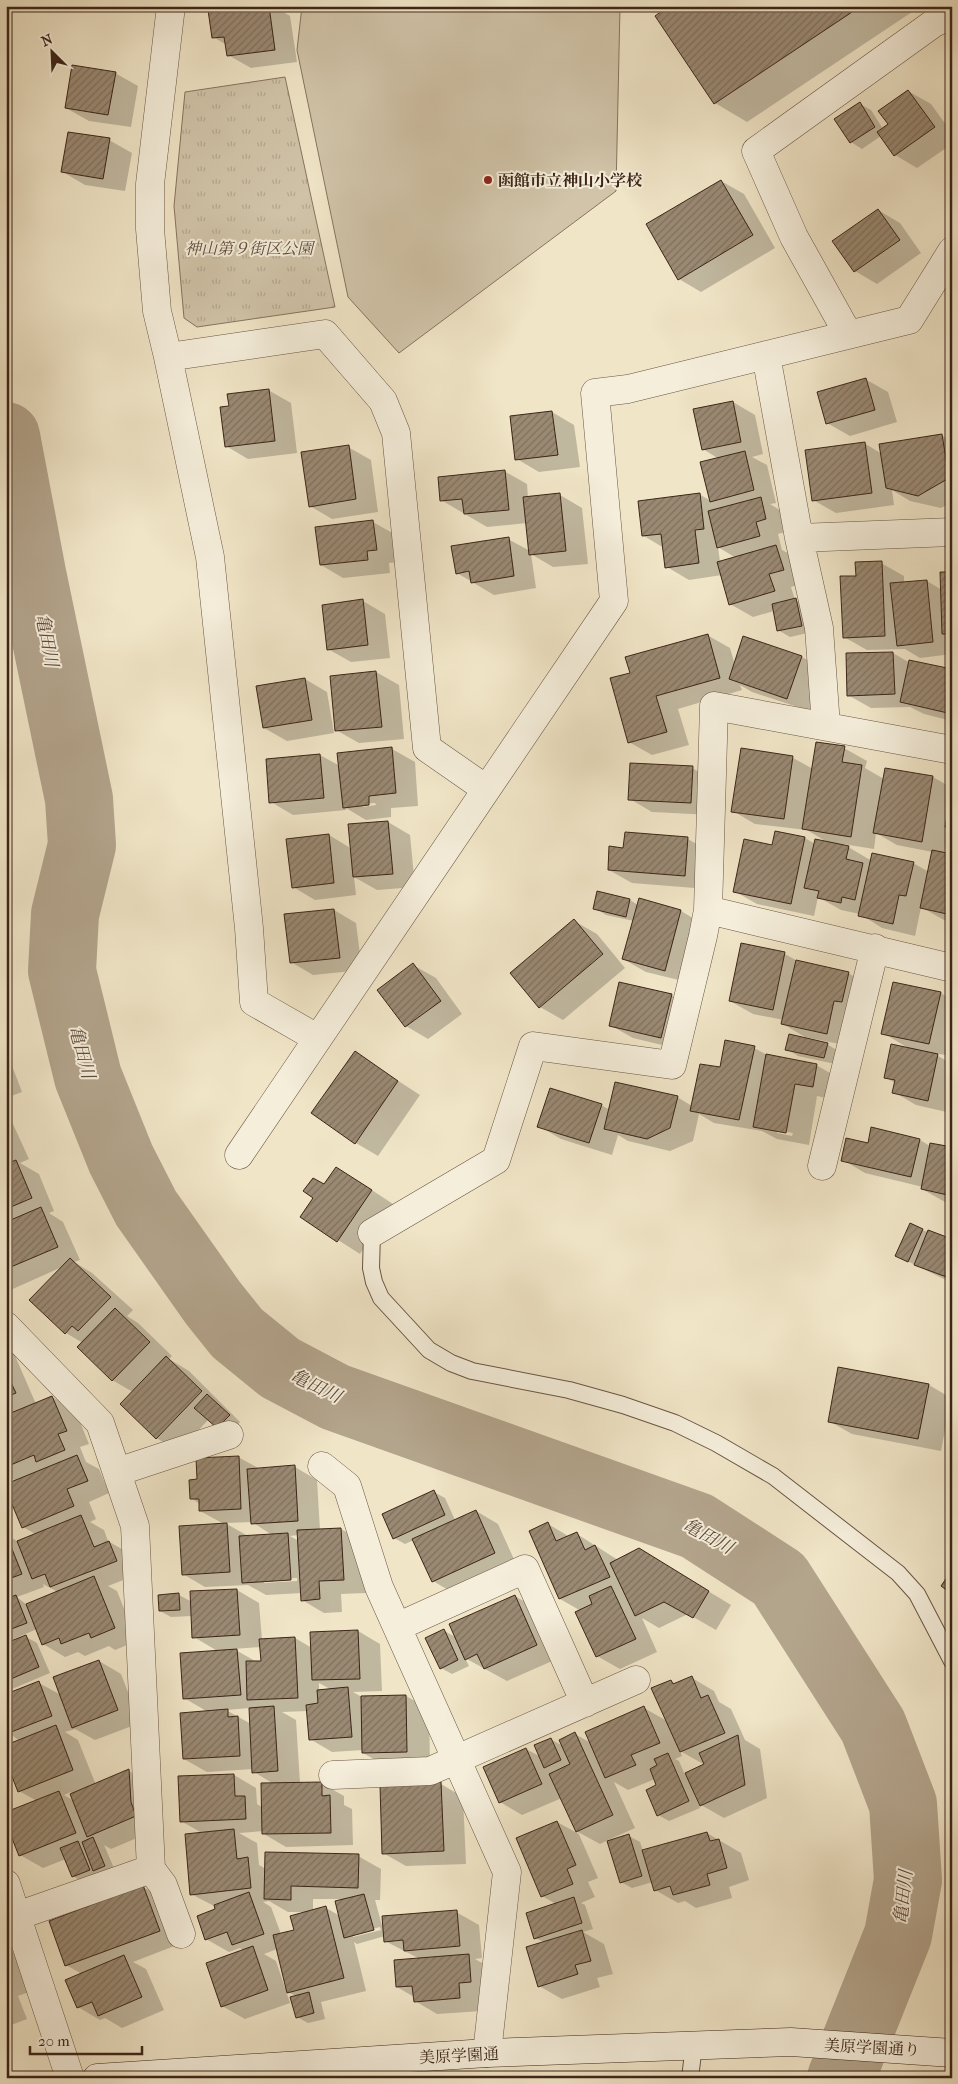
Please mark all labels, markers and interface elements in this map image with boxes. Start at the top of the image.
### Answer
north arrow [28,28,78,78]
text: N [39,31,56,51]
place label: 函館市立神山小学校 [498,171,643,190]
marker: 函館市立神山小学校 [482,174,494,186]
park label: 神山第９街区公園 [185,239,316,258]
water label: 亀田川 [31,612,62,671]
water label: 亀田川 [64,1023,99,1083]
water label: 亀田川 [287,1365,346,1409]
water label: 亀田川 [679,1514,738,1560]
water label: 亀田川 [890,1867,917,1925]
scale bar [30,2024,142,2056]
text: 20 m [38,2032,70,2050]
street label: 美原学園通り [824,2035,920,2059]
street label: 美原学園通 [419,2044,499,2067]

